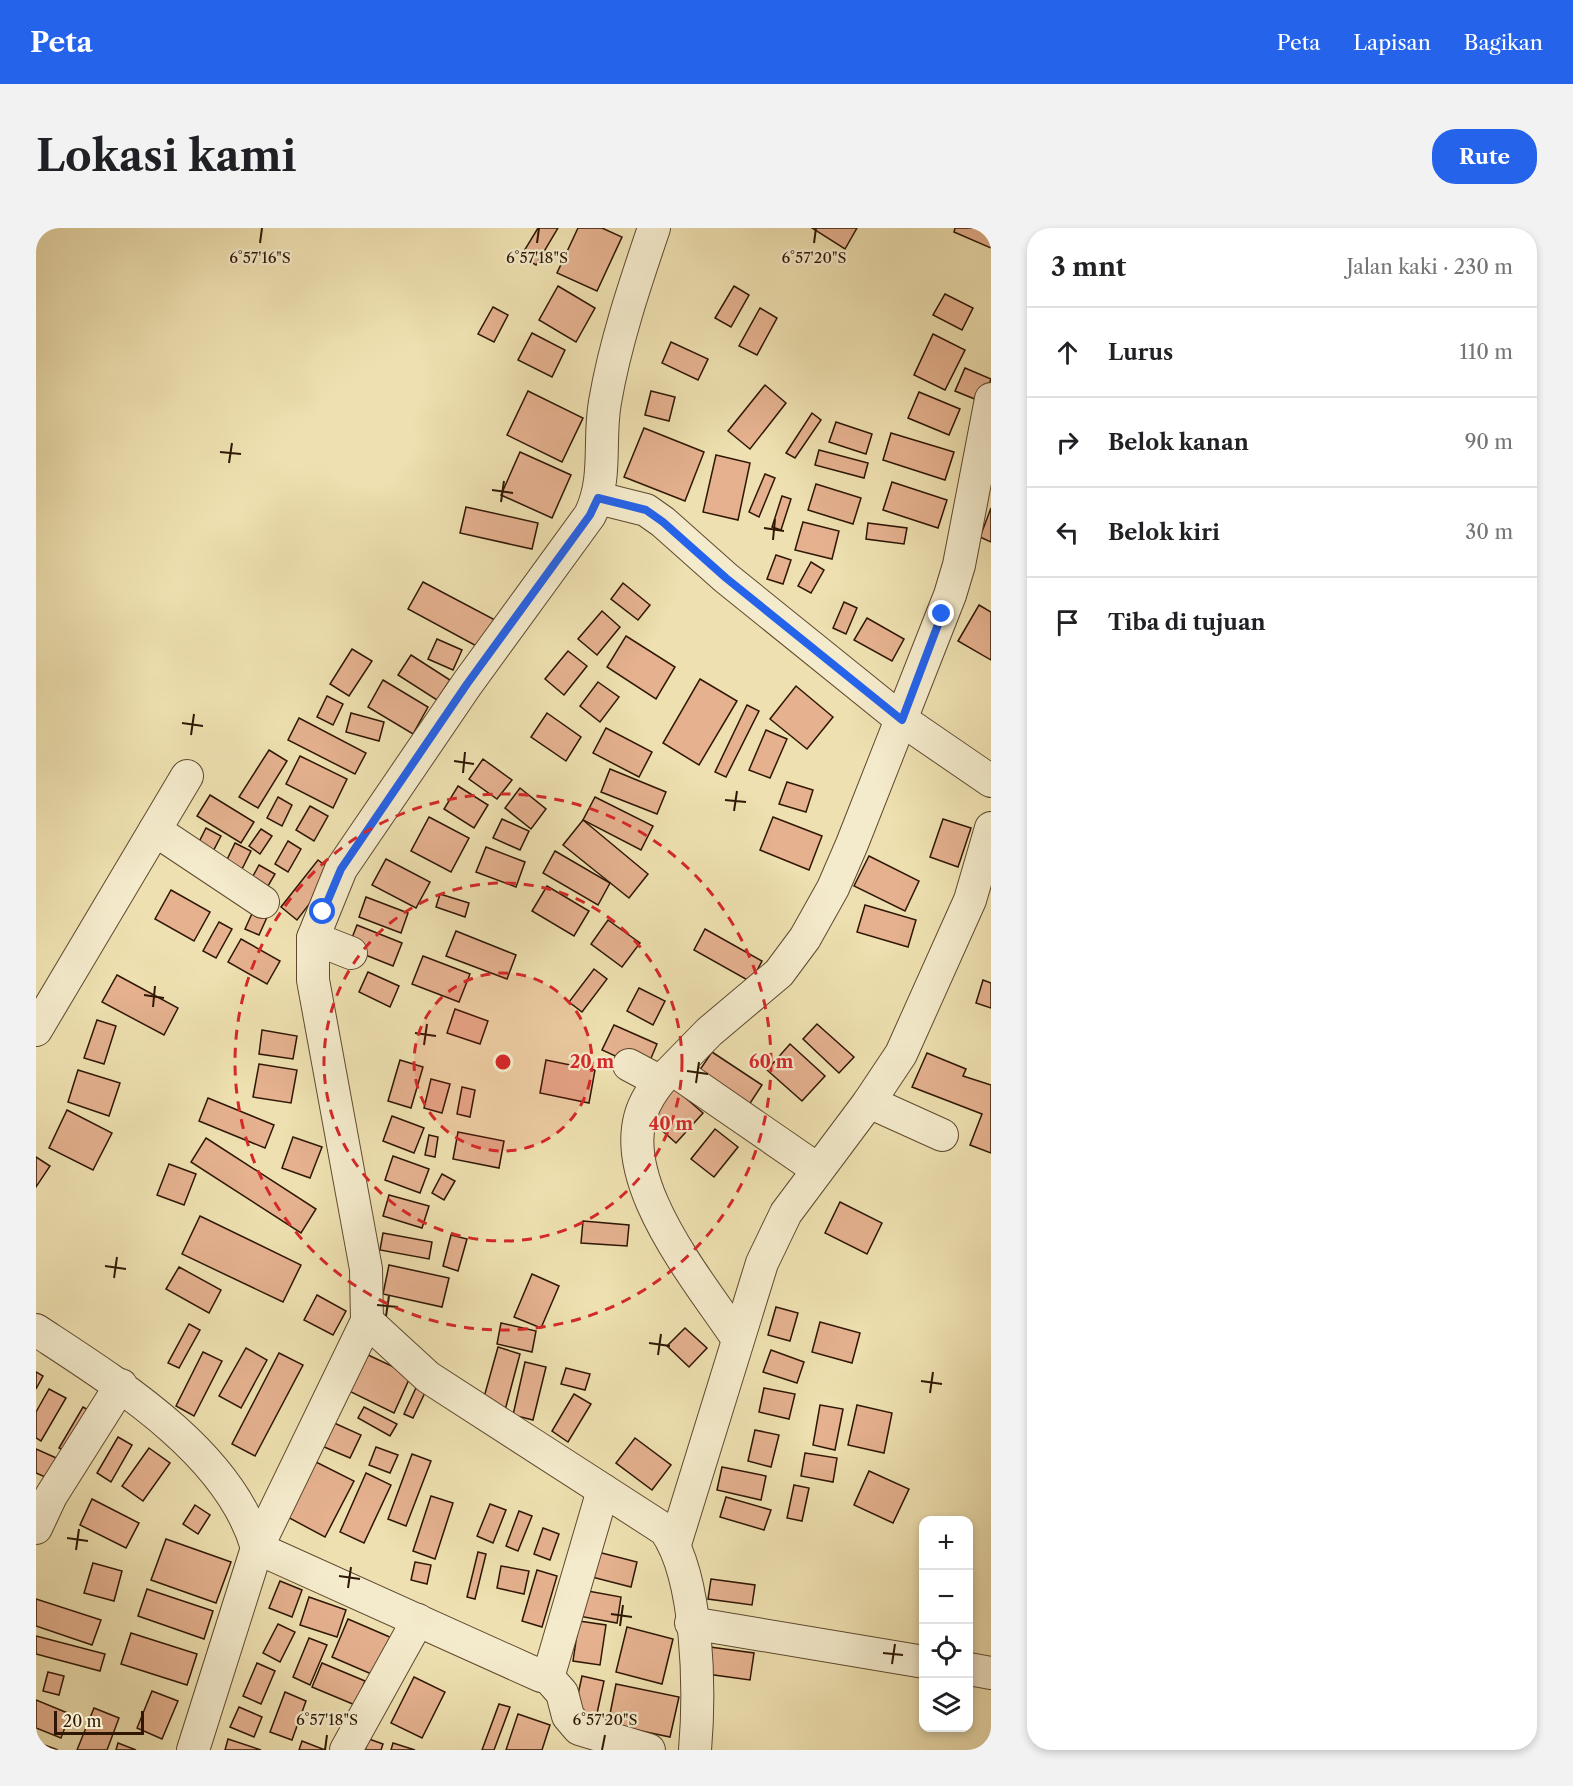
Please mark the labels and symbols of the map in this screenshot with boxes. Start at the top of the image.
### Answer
text: 6°57'16"S [229,248,291,267]
text: 6°57'18"S [506,248,568,267]
text: 6°57'20"S [782,248,846,267]
route end [928,600,954,626]
route start [309,898,335,924]
text: 20 m [570,1051,614,1073]
text: 60 m [749,1051,793,1073]
centre of rings [493,1052,513,1072]
text: 40 m [649,1113,693,1135]
scale bar [54,1708,144,1736]
text: 6°57'18"S [296,1710,358,1729]
text: 6°57'20"S [573,1710,637,1729]

